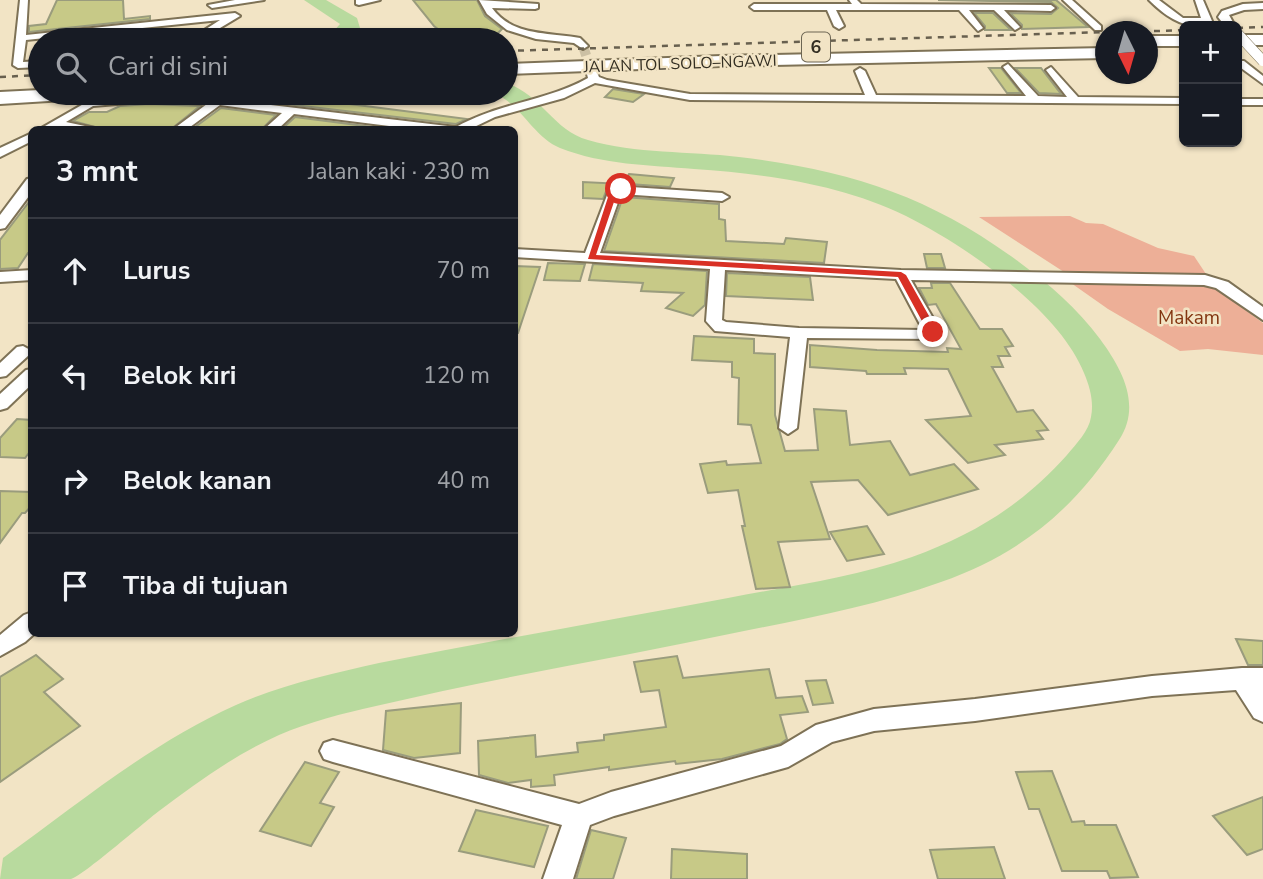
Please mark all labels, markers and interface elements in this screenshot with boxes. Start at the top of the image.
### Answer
north arrow [1095,21,1158,84]
map controls [1179,21,1242,147]
button: + [1179,21,1242,84]
search box [28,28,518,105]
road number: 6 [802,32,830,62]
icon: search [52,48,90,86]
text: Cari di sini [108,49,228,84]
street label: JALAN TOL SOLO–NGAWI [582,50,777,78]
button: − [1179,84,1242,147]
text: 3 mnt [56,151,137,192]
text: Jalan kaki · 230 m [308,156,490,187]
route start [605,173,636,204]
icon: ahead [56,252,94,290]
text: Lurus [123,253,190,288]
text: 70 m [437,255,490,286]
park label: Makam [1158,305,1220,331]
route end [917,316,948,347]
icon: left [56,357,94,395]
text: Belok kiri [123,358,236,393]
text: 120 m [423,360,490,391]
icon: right [56,462,94,500]
text: Belok kanan [123,463,272,498]
text: 40 m [437,465,490,496]
icon: arrive [56,567,94,605]
text: Tiba di tujuan [123,568,288,603]

